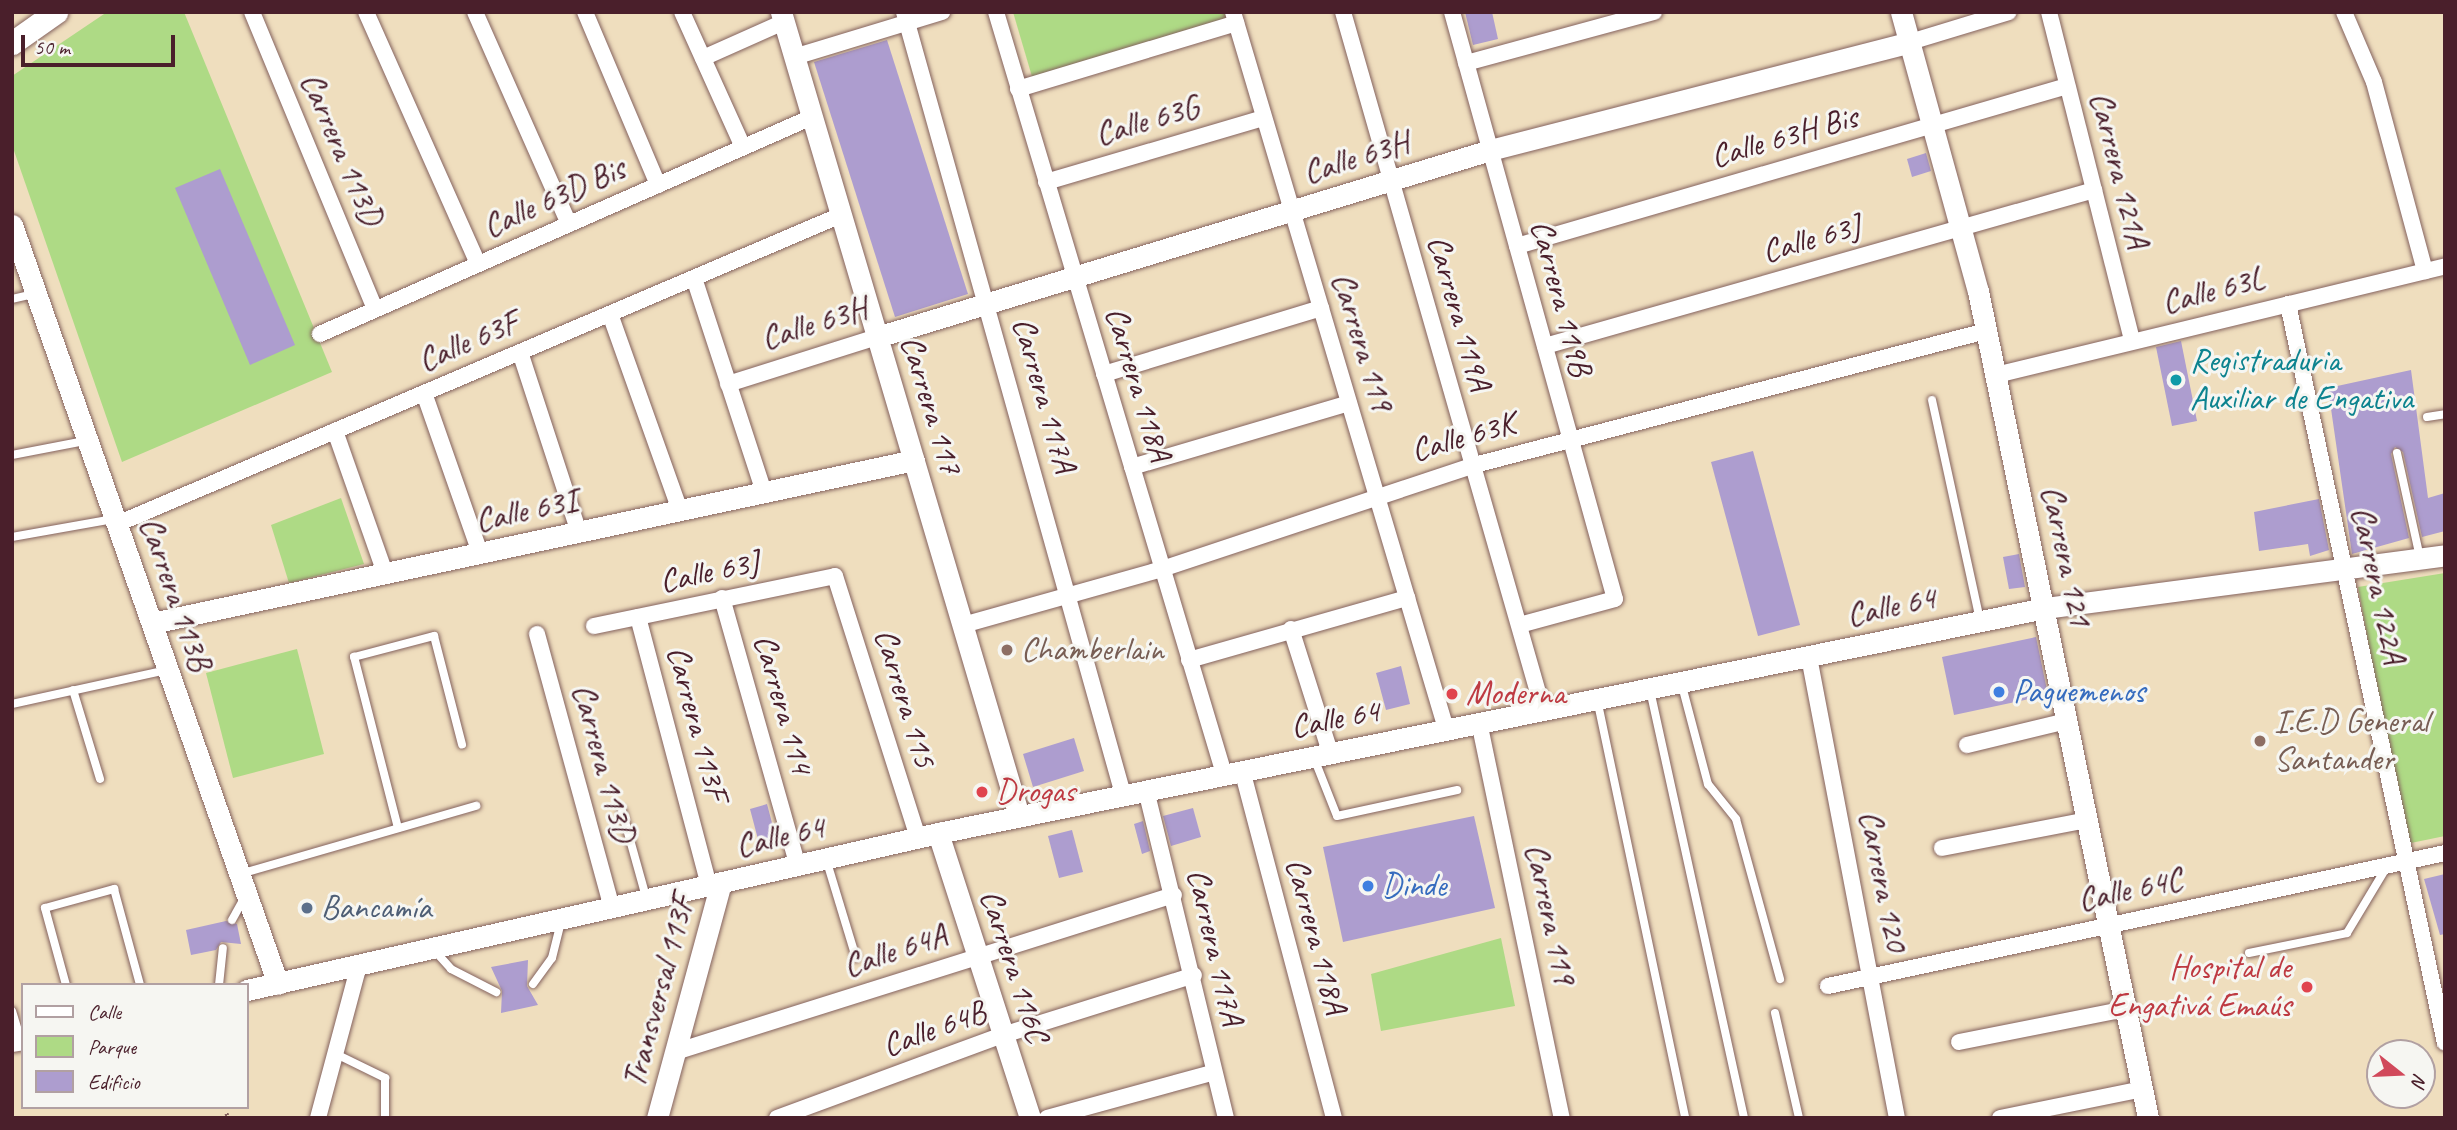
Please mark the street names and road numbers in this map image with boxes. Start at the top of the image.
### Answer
street label: Carrera 113D [291,67,391,231]
street label: Calle 63G [1091,87,1203,155]
street label: Carrera 121A [2081,88,2157,252]
street label: Calle 63H Bis [1706,97,1862,177]
street label: Calle 63H [1299,123,1413,193]
street label: Calle 63D Bis [477,149,631,247]
street label: Calle 63J [1758,206,1864,272]
street label: Carrera 119B [1521,216,1601,380]
street label: Carrera 119A [1418,231,1500,395]
street label: Calle 63L [2158,259,2268,323]
street label: Carrera 119 [1322,268,1402,416]
street label: Calle 63H [757,289,871,359]
street label: Carrera 118A [1096,302,1180,466]
street label: Calle 63F [412,303,524,381]
street label: Carrera 117A [1003,313,1085,477]
street label: Carrera 117 [891,331,971,479]
street label: Calle 63K [1407,403,1519,471]
street label: Calle 63I [472,481,580,541]
street label: Carrera 121 [2032,482,2100,630]
street label: Carrera 122A [2342,503,2414,667]
street label: Carrera 113B [130,512,220,676]
street label: Calle 63J [656,542,762,602]
street label: Calle 64 [1843,578,1939,636]
street label: Carrera 115 [865,624,945,772]
street label: Carrera 114 [744,630,822,778]
street label: Carrera 113F [658,642,736,804]
street label: Carrera 113D [563,680,643,846]
street label: Calle 64 [1287,691,1383,747]
street label: Carrera 120 [1850,807,1916,955]
street label: Calle 64 [732,808,828,866]
street label: Carrera 119 [1516,840,1584,988]
street label: Carrera 118A [1276,854,1356,1018]
street label: Calle 64C [2074,860,2186,920]
street label: Carrera 117A [1178,865,1252,1029]
street label: Carrera 116C [971,885,1057,1047]
street label: Transversal 113F [614,892,704,1092]
street label: Calle 64A [838,916,952,986]
street label: Calle 64B [877,992,991,1066]

